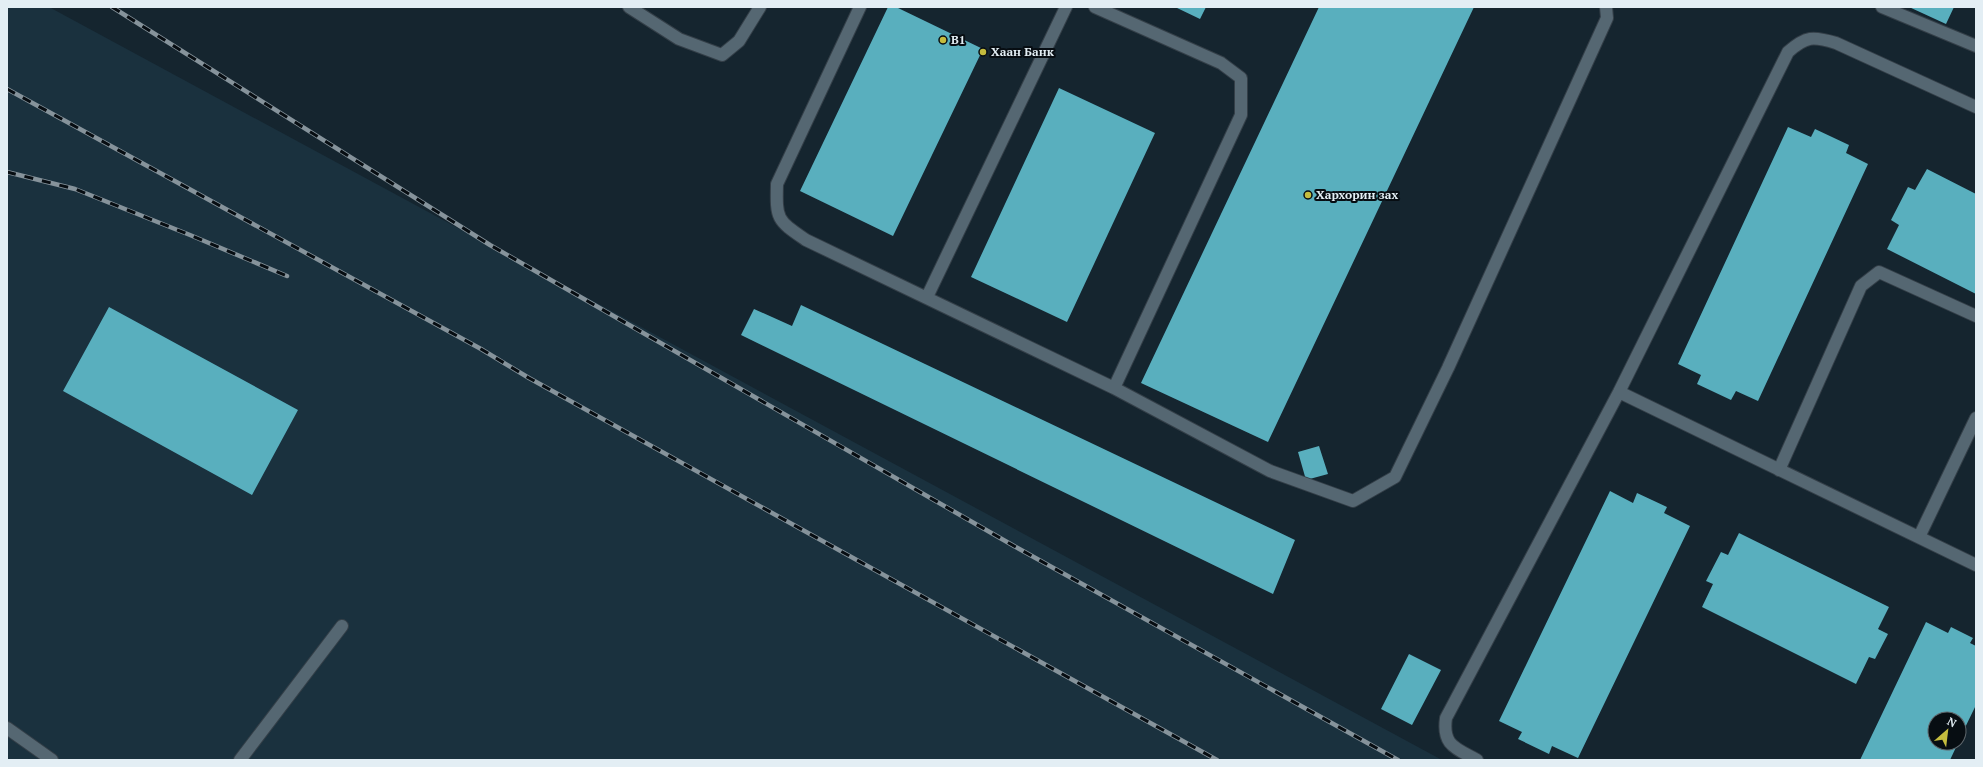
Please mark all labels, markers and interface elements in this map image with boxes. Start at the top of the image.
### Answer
place label: B1 [951,32,966,47]
marker: B1 [938,35,948,45]
place label: Хаан Банк [991,44,1055,59]
marker: Хаан Банк [978,47,988,57]
place label: Хархорин зах [1316,187,1398,202]
marker: Хархорин зах [1303,190,1313,200]
north arrow [1927,711,1967,751]
text: N [1945,714,1959,731]

